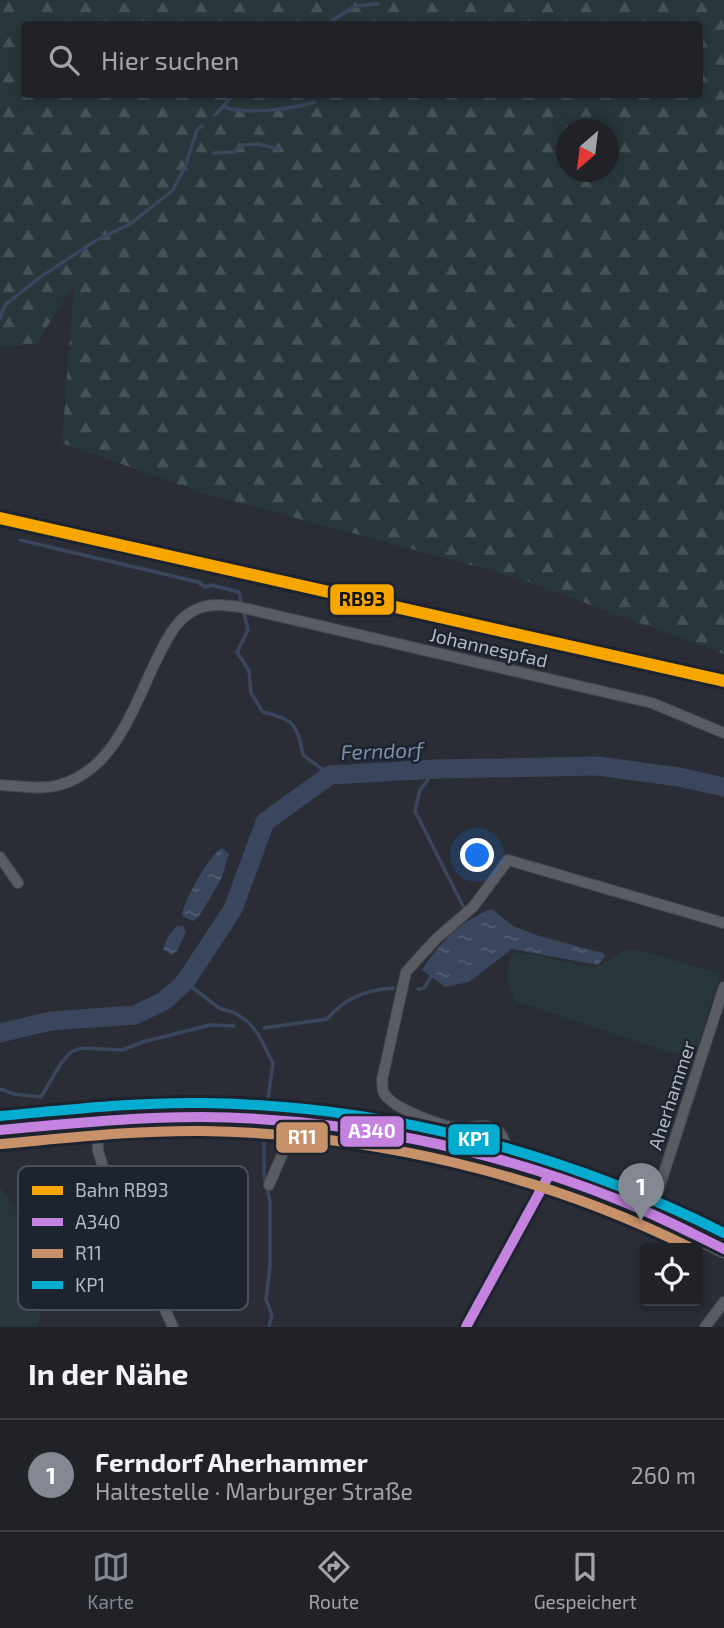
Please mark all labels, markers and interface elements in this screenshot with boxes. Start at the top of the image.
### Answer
search box [21,21,703,98]
icon: search [45,41,83,79]
text: Hier suchen [101,44,239,75]
north arrow [556,119,619,182]
line badge: RB93 [329,583,395,616]
text: RB93 [339,587,385,610]
street label: Johannespfad [428,622,550,672]
water label: Ferndorf [340,736,426,764]
your location [460,838,494,872]
street label: Aherhammer [643,1037,700,1152]
line badge: A340 [339,1115,405,1148]
text: A340 [348,1119,396,1142]
line badge: R11 [275,1121,329,1154]
line badge: KP1 [447,1123,501,1156]
text: R11 [288,1125,316,1148]
text: KP1 [458,1127,490,1150]
pin: 1 [618,1163,664,1221]
legend [18,1166,248,1310]
text: Bahn RB93 [75,1178,168,1201]
text: A340 [75,1210,121,1233]
text: R11 [75,1241,102,1264]
map controls [640,1243,703,1306]
button: locate [640,1243,703,1306]
text: KP1 [75,1273,105,1296]
text: In der Nähe [28,1355,189,1391]
text: Ferndorf Aherhammer [95,1446,368,1477]
text: 1 [46,1461,56,1489]
text: 260 m [631,1461,696,1489]
text: Haltestelle · Marburger Straße [95,1477,413,1505]
tab: Karte [87,1548,134,1613]
tab: Route [308,1548,359,1613]
tab: Gespeichert [534,1548,637,1613]

